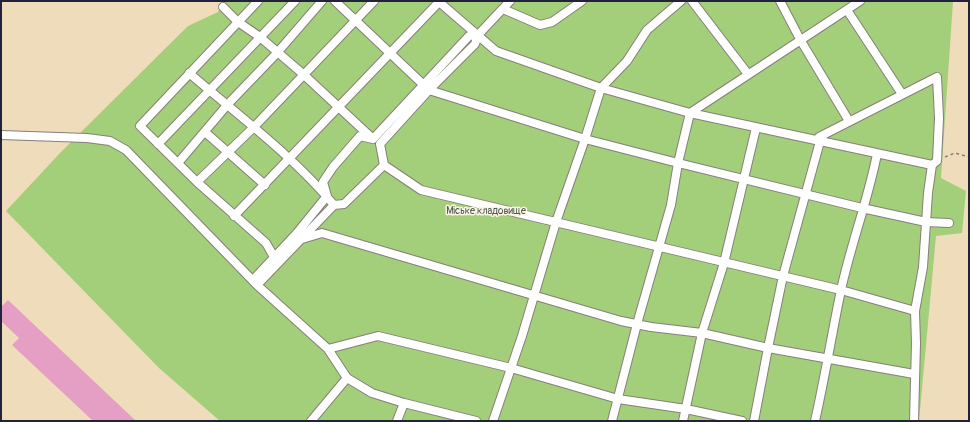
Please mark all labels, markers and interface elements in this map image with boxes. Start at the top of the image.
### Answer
park label: Міське кладовище [446,205,526,217]

